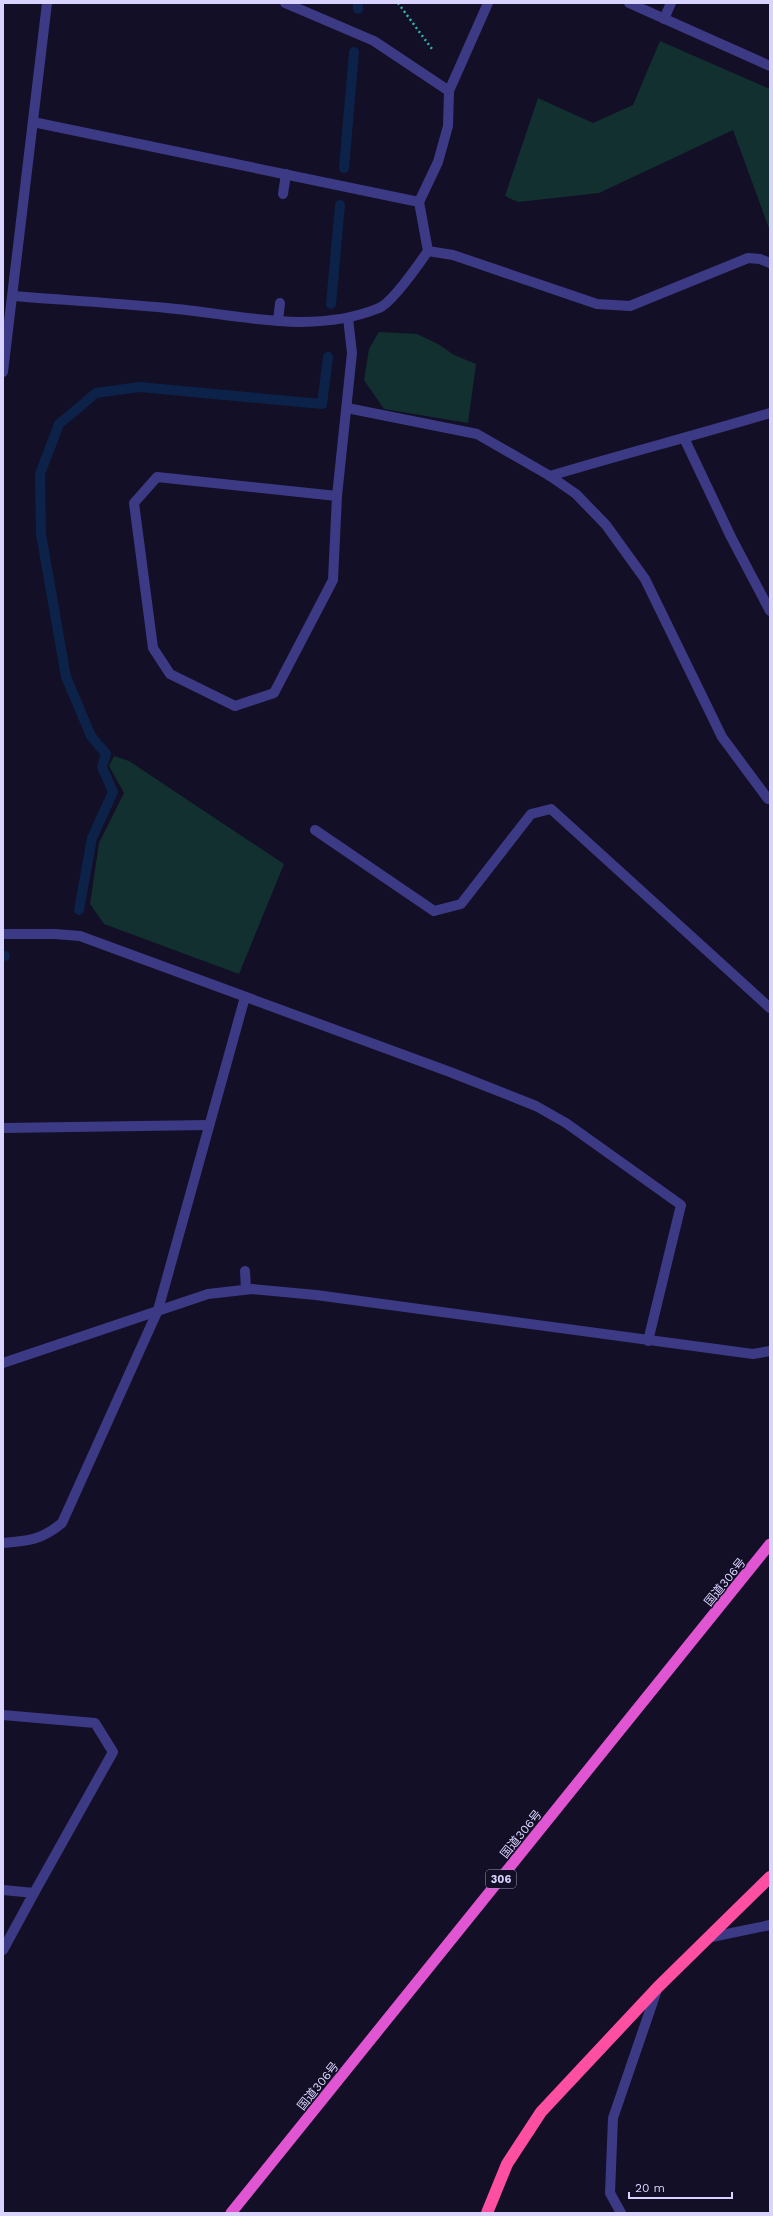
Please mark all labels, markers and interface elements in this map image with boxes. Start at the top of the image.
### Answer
street label: 国道306号 [701,1555,749,1609]
street label: 国道306号 [497,1807,545,1861]
road number: 306 [486,1870,516,1888]
street label: 国道306号 [294,2059,342,2113]
scale bar [629,2174,732,2200]
text: 20 m [635,2181,665,2195]

